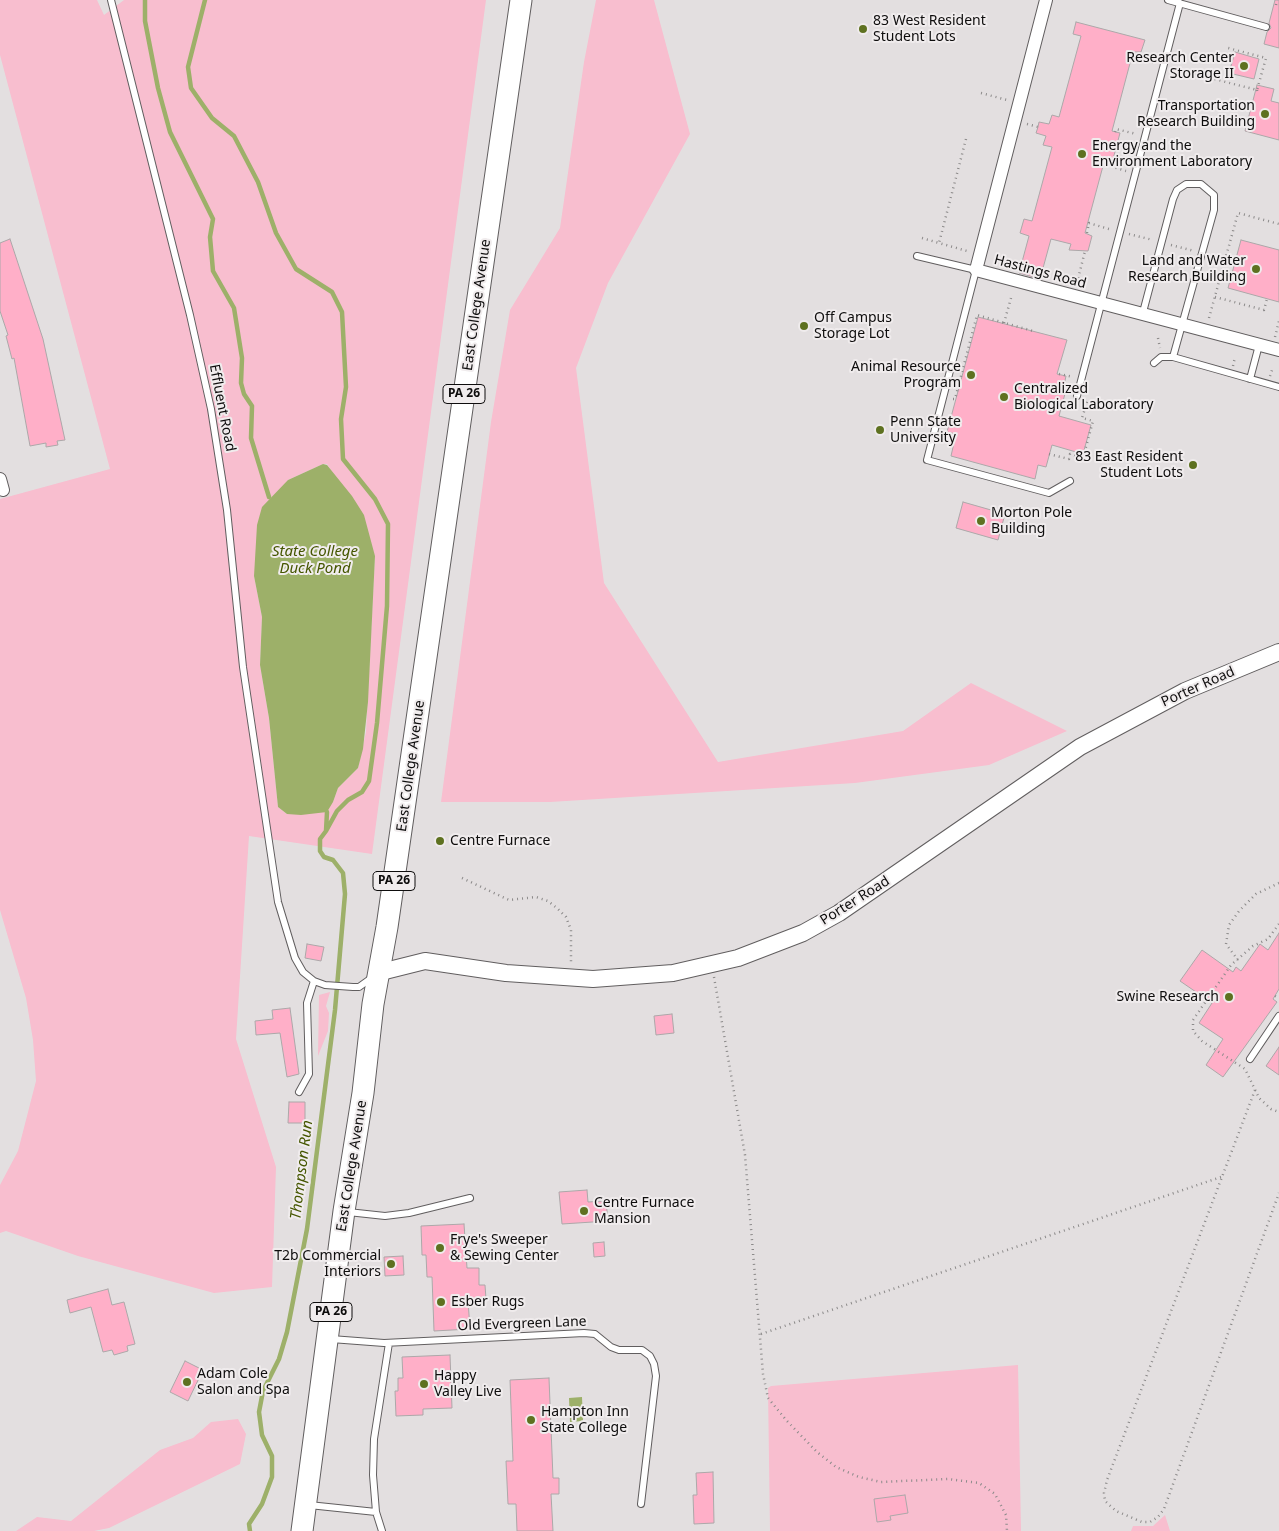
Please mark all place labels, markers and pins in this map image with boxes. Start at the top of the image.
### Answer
place label: 83 West Resident Student Lots [873,13,986,46]
marker: 83 West Resident Student Lots [857,23,869,35]
place label: Research Center Storage II [1126,50,1234,82]
marker: Research Center Storage II [1238,60,1250,72]
place label: Transportation Research Building [1137,98,1255,130]
marker: Transportation Research Building [1259,108,1271,120]
place label: Energy and the Environment Laboratory [1092,138,1252,170]
marker: Energy and the Environment Laboratory [1076,148,1088,160]
place label: Land and Water Research Building [1128,253,1246,286]
marker: Land and Water Research Building [1250,263,1262,275]
place label: Off Campus Storage Lot [814,310,892,342]
marker: Off Campus Storage Lot [798,320,810,332]
place label: Animal Resource Program [851,359,961,392]
marker: Animal Resource Program [965,369,977,381]
place label: Centralized Biological Laboratory [1014,381,1153,414]
marker: Centralized Biological Laboratory [998,391,1010,403]
place label: Penn State University [890,414,961,447]
marker: Penn State University [874,424,886,436]
place label: 83 East Resident Student Lots [1075,449,1183,482]
marker: 83 East Resident Student Lots [1187,459,1199,471]
place label: Morton Pole Building [991,505,1072,538]
marker: Morton Pole Building [975,515,987,527]
place label: Centre Furnace [450,833,550,849]
marker: Centre Furnace [434,835,446,847]
place label: Swine Research [1117,989,1219,1005]
marker: Swine Research [1223,991,1235,1003]
place label: Centre Furnace Mansion [594,1195,694,1228]
marker: Centre Furnace Mansion [578,1205,590,1217]
place label: Frye's Sweeper & Sewing Center [450,1232,559,1264]
marker: Frye's Sweeper & Sewing Center [434,1242,446,1254]
place label: T2b Commercial Interiors [274,1248,381,1280]
marker: T2b Commercial Interiors [385,1258,397,1270]
place label: Esber Rugs [451,1294,524,1310]
marker: Esber Rugs [435,1296,447,1308]
place label: Adam Cole Salon and Spa [197,1366,290,1398]
place label: Happy Valley Live [434,1368,502,1400]
marker: Adam Cole Salon and Spa [181,1376,193,1388]
marker: Happy Valley Live [418,1378,430,1390]
place label: Hampton Inn State College [541,1404,629,1436]
marker: Hampton Inn State College [525,1414,537,1426]

